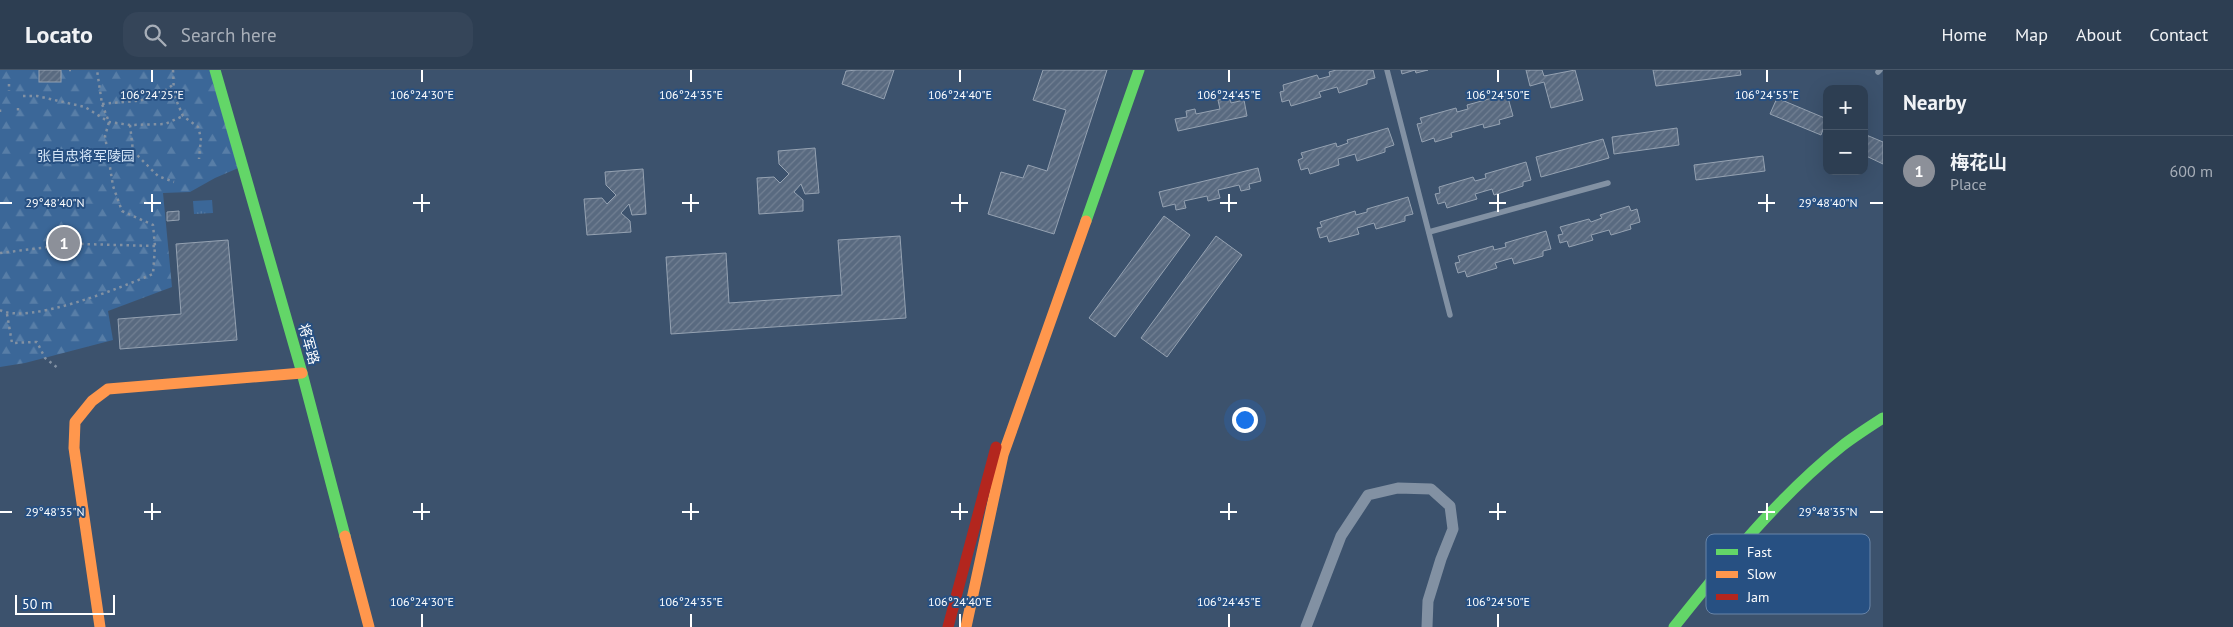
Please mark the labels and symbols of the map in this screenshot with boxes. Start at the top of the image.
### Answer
text: 106°24'25"E [120,87,184,102]
text: 106°24'30"E [390,87,454,102]
text: 106°24'35"E [659,87,723,102]
text: 106°24'40"E [928,87,992,102]
text: 106°24'45"E [1197,87,1261,102]
text: 106°24'50"E [1466,87,1530,102]
text: 106°24'55"E [1735,87,1799,102]
park label: 张自忠将军陵园 [37,147,135,165]
text: 29°48'40"N [25,195,85,210]
text: 29°48'40"N [1798,195,1858,210]
pin: 1 [48,224,80,262]
street label: 将军路 [295,321,323,367]
your location [1232,407,1258,433]
text: 29°48'35"N [25,504,85,519]
text: 29°48'35"N [1798,504,1858,519]
legend [1706,534,1870,614]
text: Fast [1747,543,1772,561]
text: Slow [1747,565,1777,583]
text: Jam [1746,588,1769,606]
scale bar [15,592,115,615]
text: 106°24'30"E [390,594,454,609]
text: 106°24'35"E [659,594,723,609]
text: 106°24'40"E [928,594,992,609]
text: 106°24'45"E [1197,594,1261,609]
text: 106°24'50"E [1466,594,1530,609]

